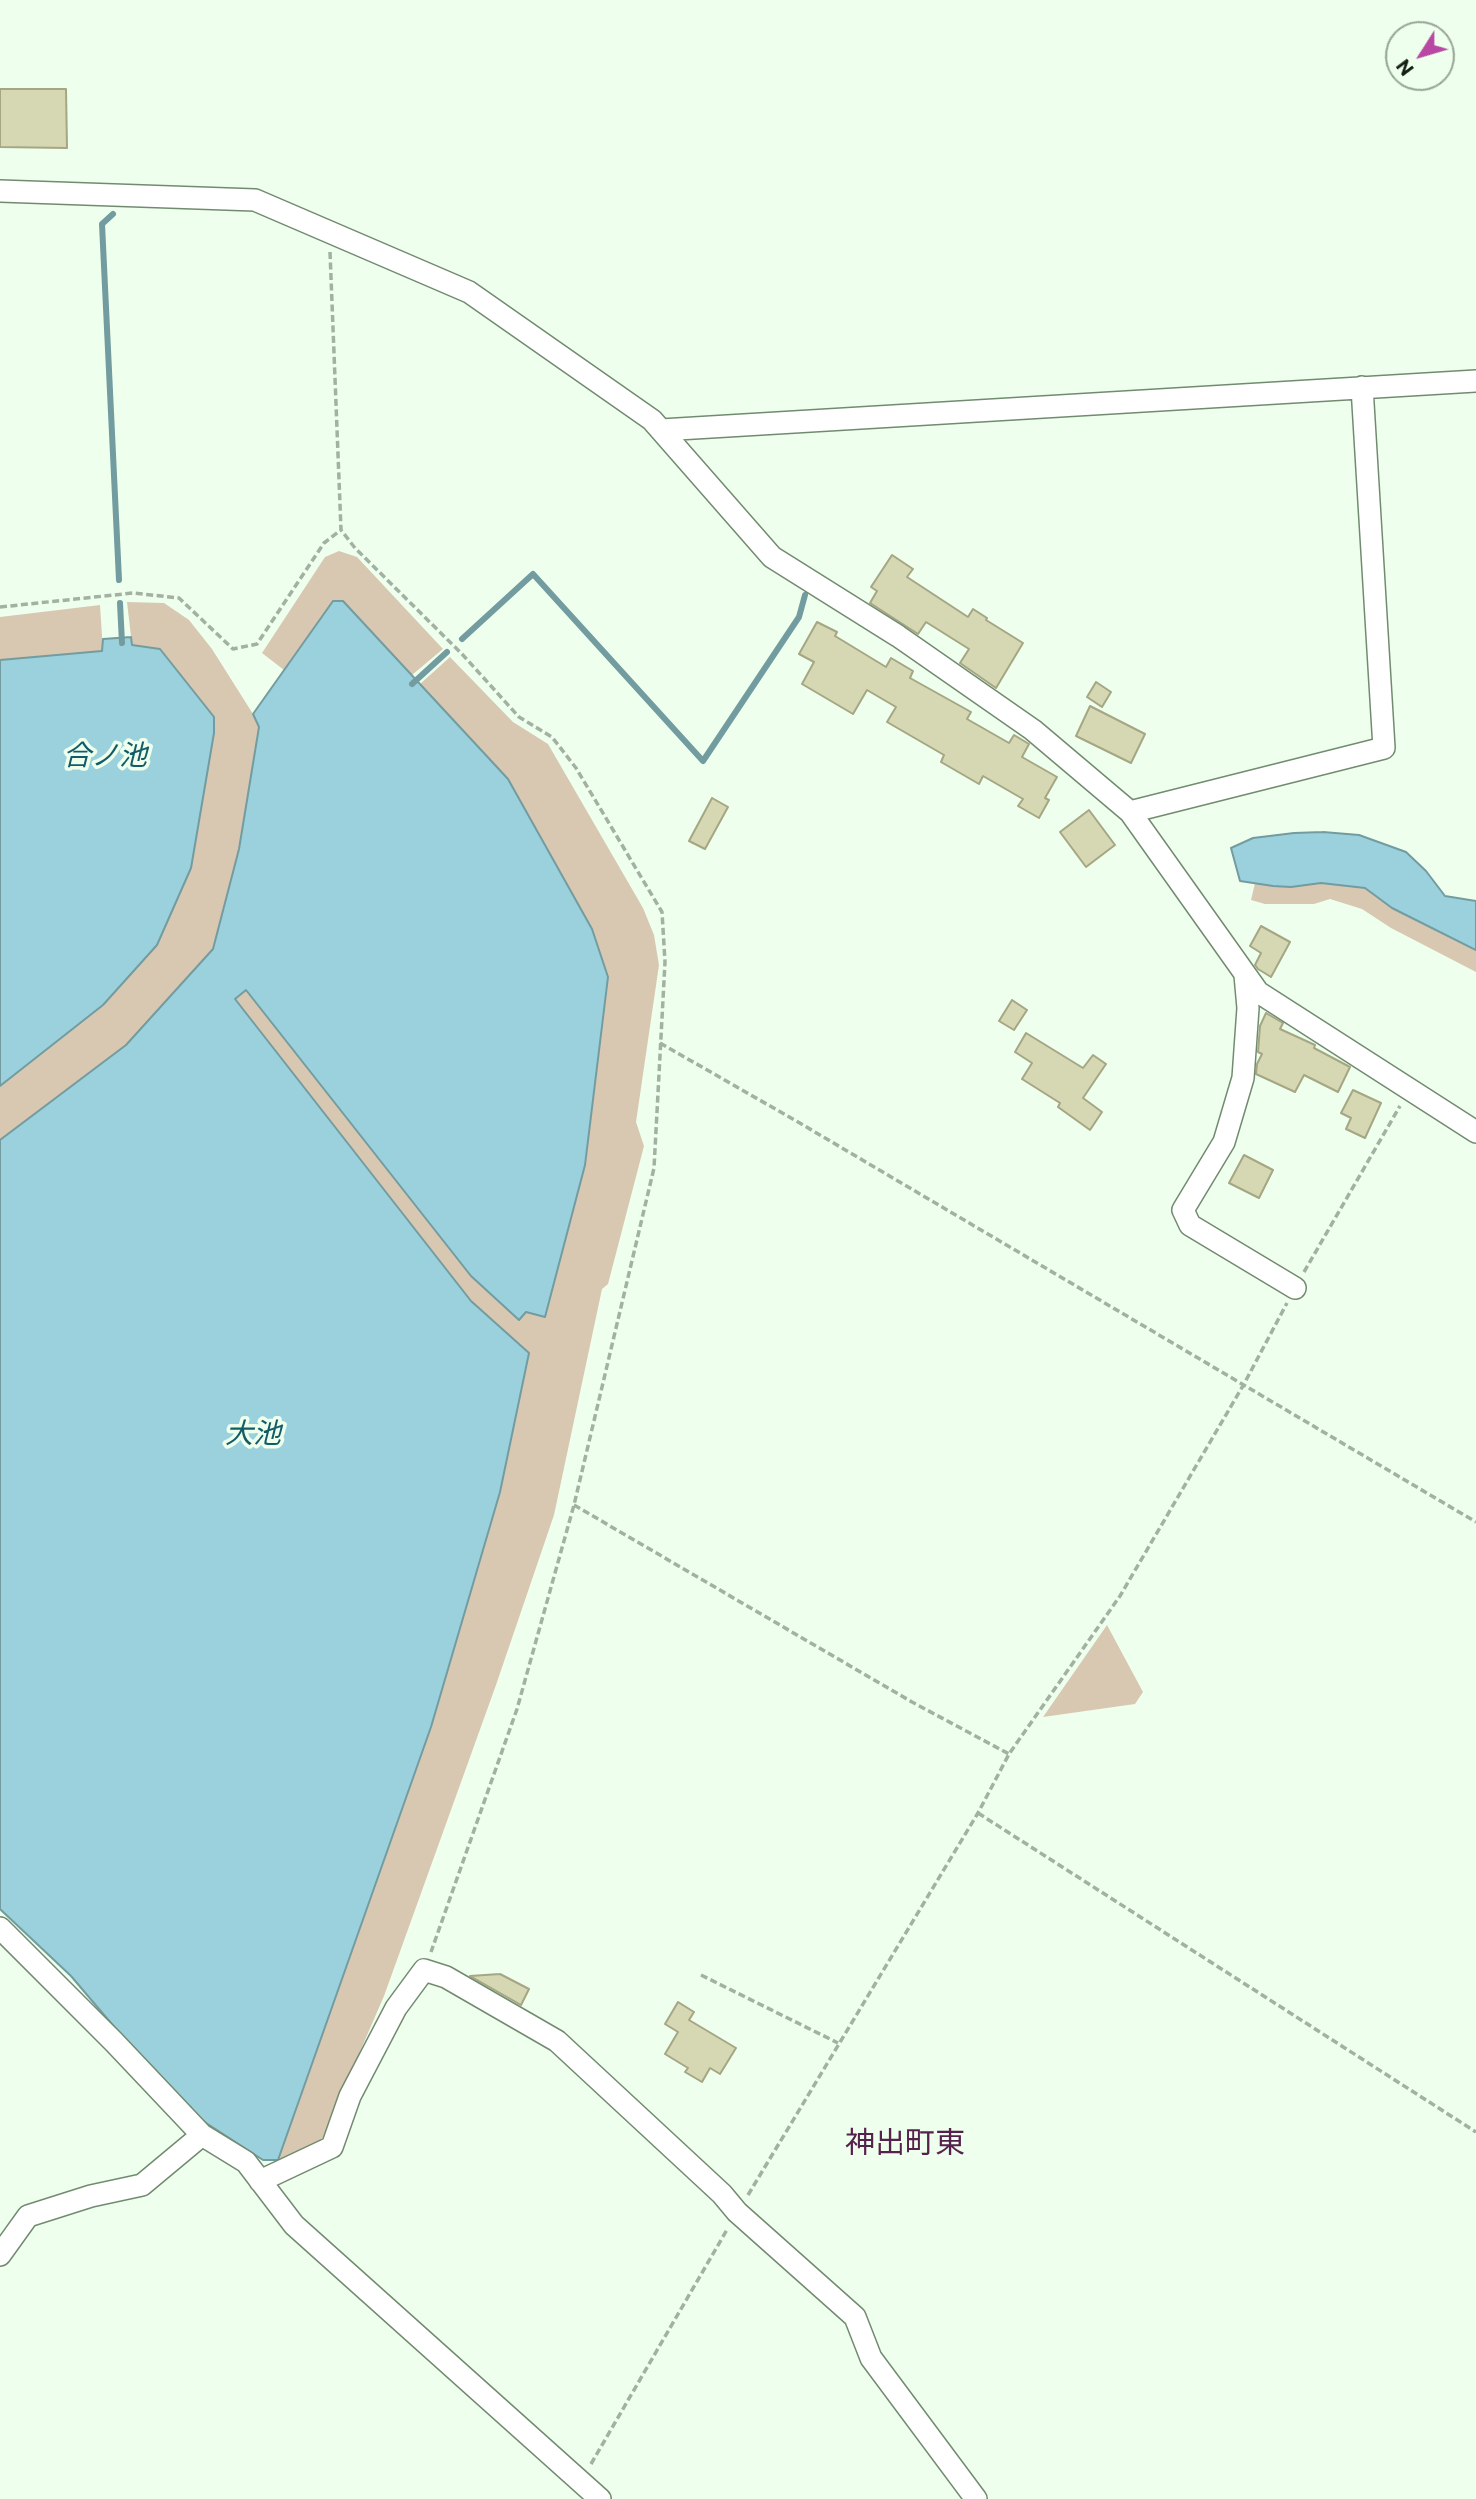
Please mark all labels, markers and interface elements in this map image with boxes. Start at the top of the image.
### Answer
north arrow [1385,21,1455,91]
text: N [1391,55,1418,80]
water label: 合ノ池 [63,739,147,773]
water label: 大池 [225,1417,281,1451]
district label: 神出町東 [845,2125,965,2161]

